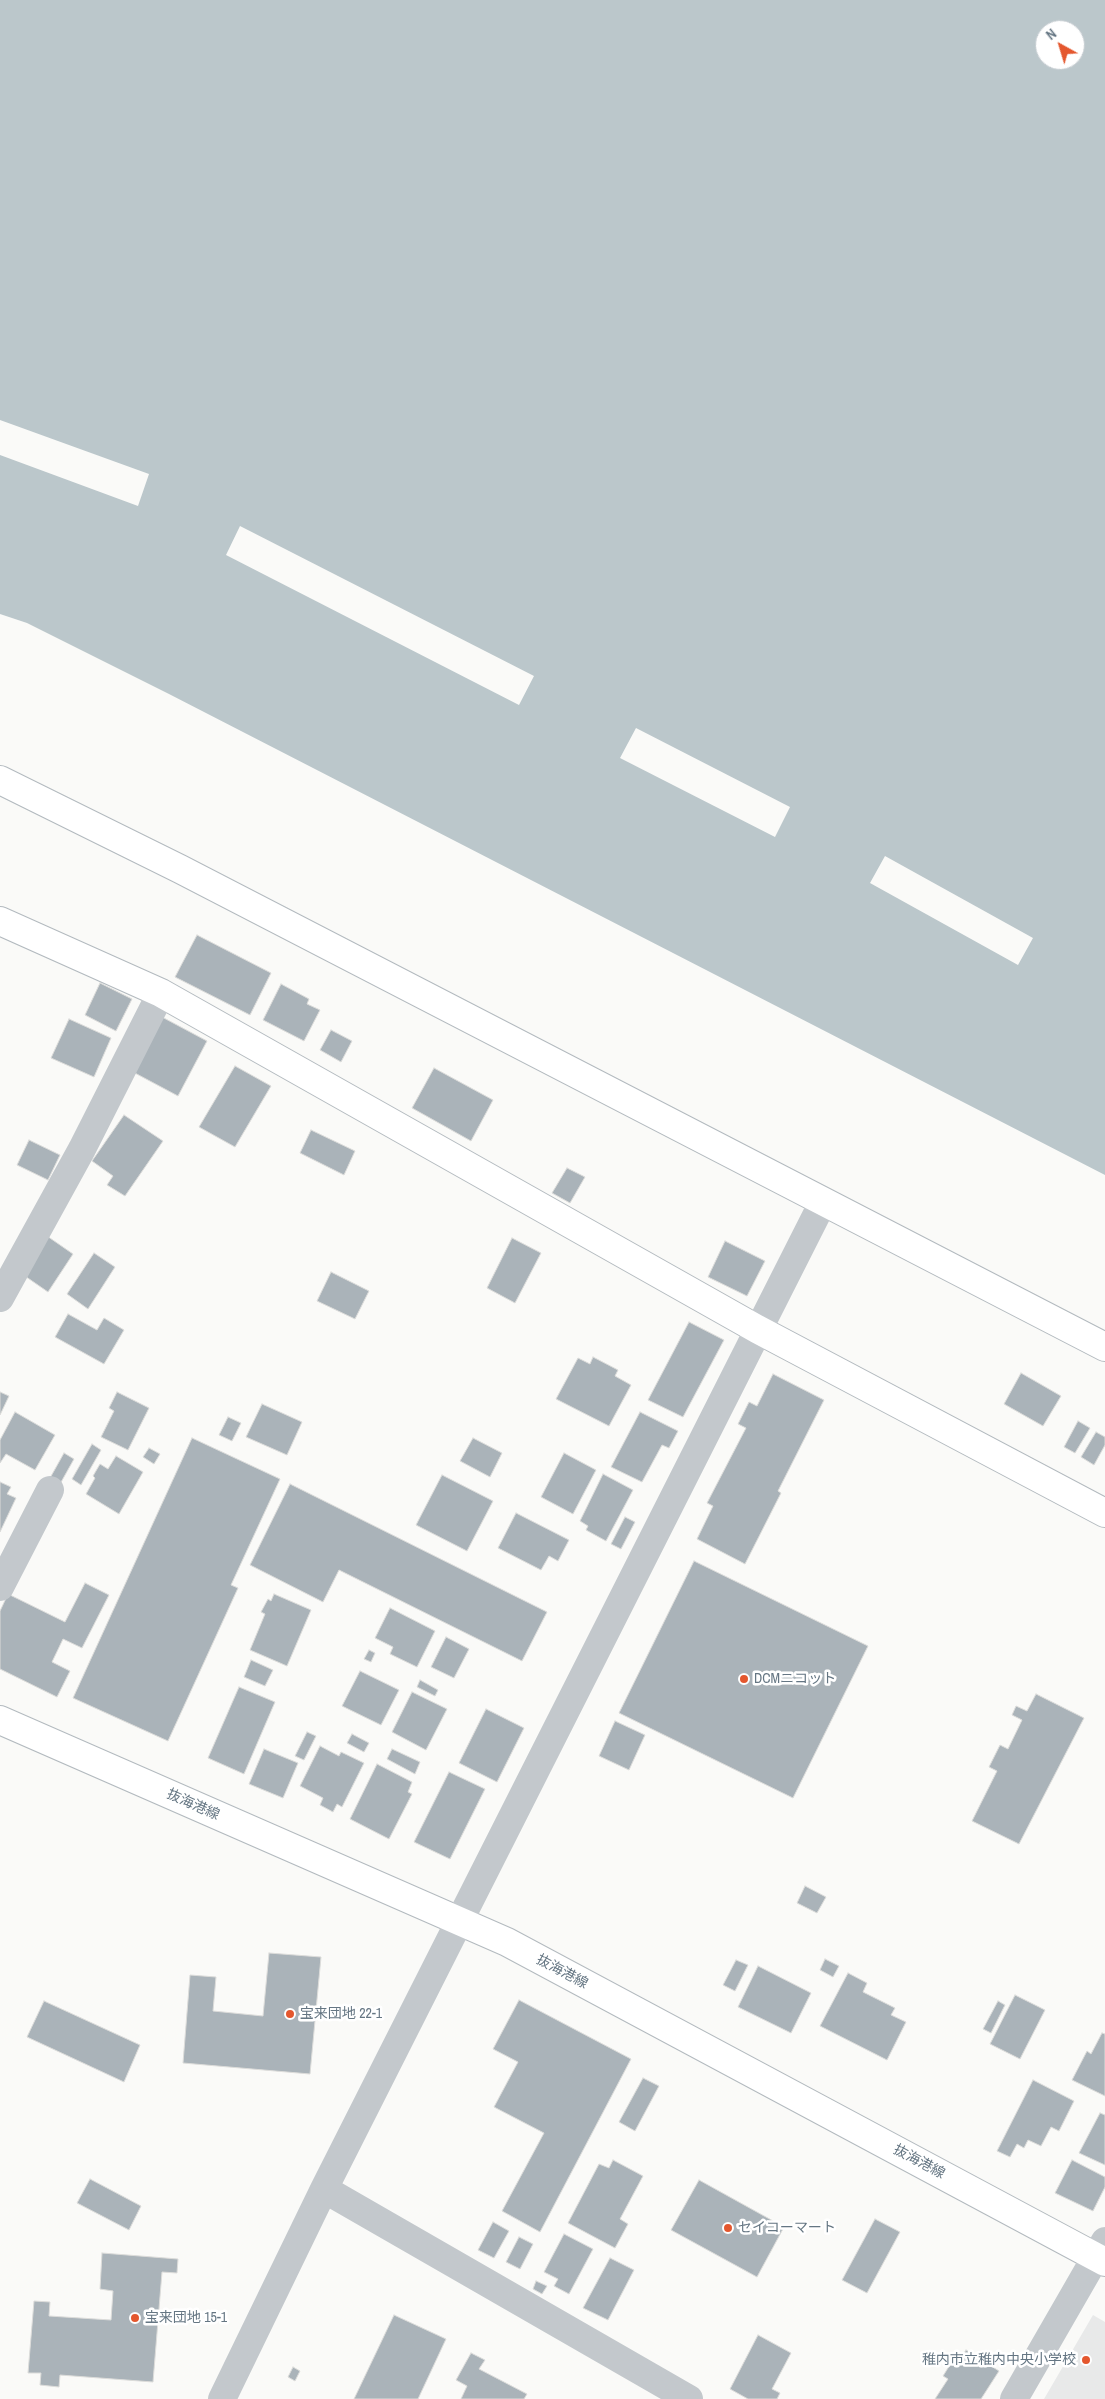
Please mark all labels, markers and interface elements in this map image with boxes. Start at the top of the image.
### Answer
north arrow [1035,20,1085,70]
text: N [1042,25,1060,44]
place label: DCMニコット [754,1671,836,1687]
marker: DCMニコット [738,1673,750,1685]
street label: 抜海港線 [164,1786,222,1824]
street label: 抜海港線 [533,1951,591,1993]
place label: 宝来団地 22-1 [300,2006,382,2022]
marker: 宝来団地 22-1 [284,2008,296,2020]
street label: 抜海港線 [890,2141,948,2183]
place label: セイコーマート [738,2220,836,2236]
marker: セイコーマート [722,2222,734,2234]
place label: 宝来団地 15-1 [145,2310,227,2326]
marker: 宝来団地 15-1 [129,2312,141,2324]
place label: 稚内市立稚内中央小学校 [922,2352,1076,2368]
marker: 稚内市立稚内中央小学校 [1080,2354,1092,2366]

